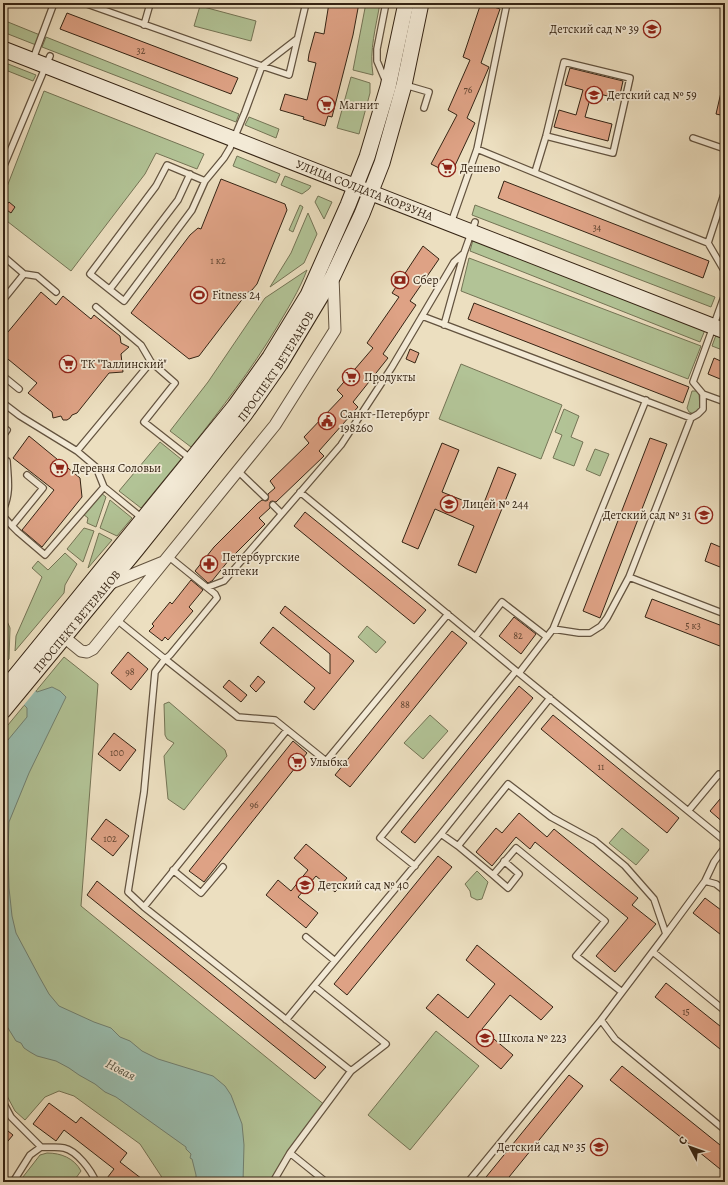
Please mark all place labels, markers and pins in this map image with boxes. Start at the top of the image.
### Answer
school or university icon: Детский сад № 39 [642,19,662,39]
place label: Детский сад № 39 [550,21,639,37]
school or university icon: Детский сад № 59 [584,85,604,105]
place label: Детский сад № 59 [607,87,697,103]
supermarket icon: Магнит [316,95,336,115]
place label: Магнит [339,97,380,113]
supermarket icon: Дешево [437,158,457,178]
place label: Дешево [460,160,500,176]
bank icon: Сбер [390,270,410,290]
place label: Сбер [413,272,438,288]
sports icon: Fitness 24 [189,285,209,305]
place label: Fitness 24 [212,287,261,303]
supermarket icon: ТК "Таллинский" [58,354,78,374]
place label: ТК "Таллинский" [81,356,167,372]
supermarket icon: Продукты [341,367,361,387]
place label: Продукты [364,369,416,385]
place label: Санкт-Петербург 198260 [340,406,430,436]
public building icon: Санкт-Петербург 198260 [317,411,337,431]
supermarket icon: Деревня Соловьи [49,458,69,478]
place label: Деревня Соловьи [72,460,161,476]
school or university icon: Лицей № 244 [439,494,459,514]
place label: Лицей № 244 [462,496,529,512]
school or university icon: Детский сад № 31 [694,505,714,525]
place label: Детский сад № 31 [603,507,691,523]
place label: Петербургские аптеки [222,549,300,579]
pharmacy icon: Петербургские аптеки [199,554,219,574]
supermarket icon: Улыбка [287,752,307,772]
place label: Улыбка [310,754,348,770]
school or university icon: Детский сад № 40 [295,875,315,895]
place label: Детский сад № 40 [318,877,409,893]
school or university icon: Школа № 223 [475,1028,495,1048]
place label: Школа № 223 [498,1030,567,1046]
school or university icon: Детский сад № 35 [589,1137,609,1157]
place label: Детский сад № 35 [497,1139,586,1155]

